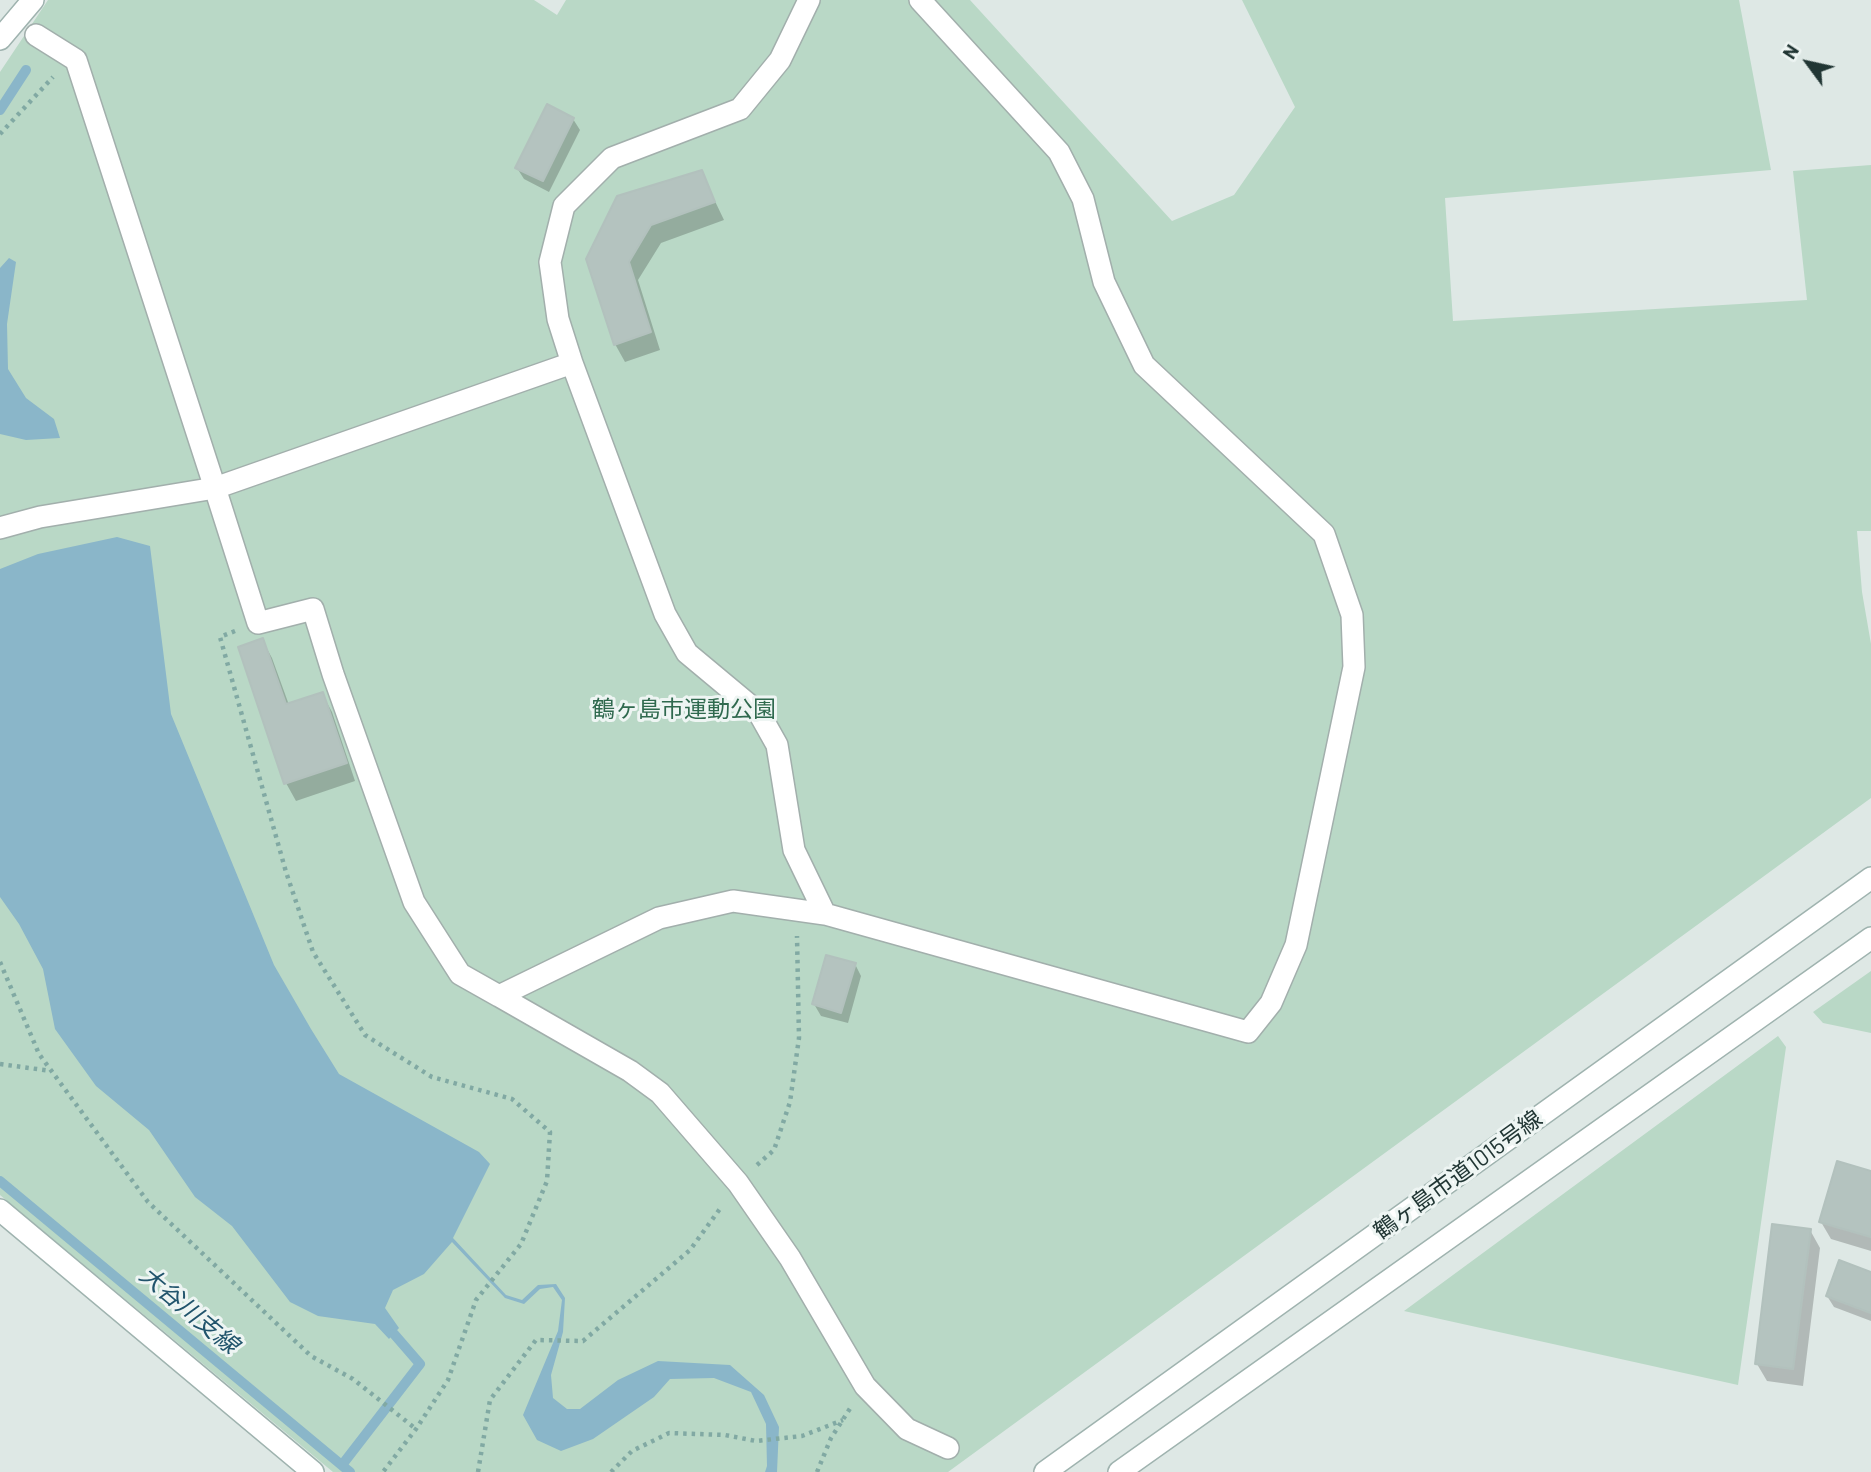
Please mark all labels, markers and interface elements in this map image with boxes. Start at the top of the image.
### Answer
north arrow [1773,28,1843,98]
text: N [1777,40,1803,63]
park label: 鶴ヶ島市運動公園 [592,695,776,723]
street label: 鶴ヶ島市道1015号線 [1368,1105,1548,1245]
water label: 大谷川支線 [134,1260,244,1360]

